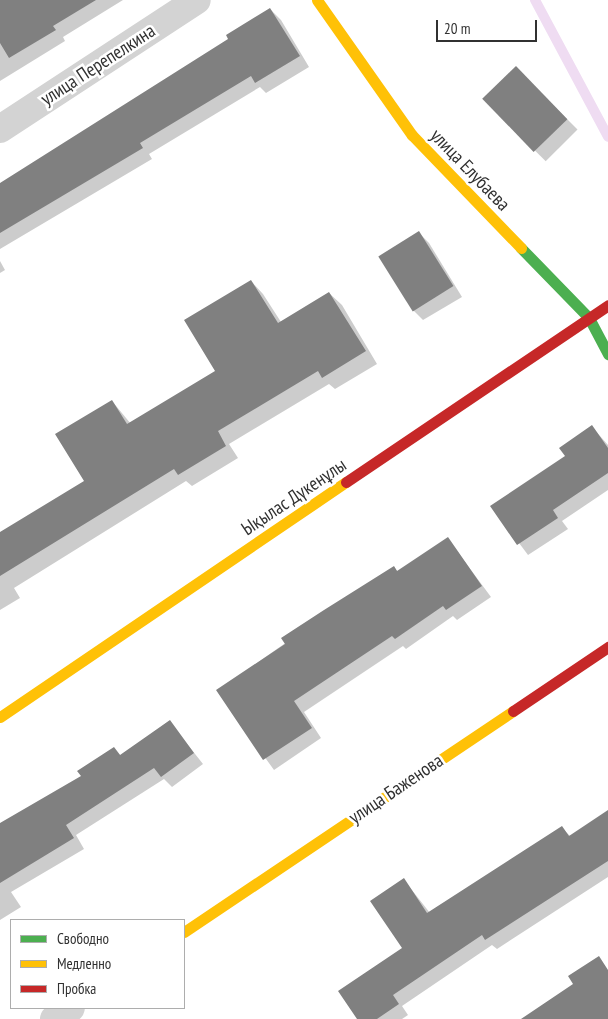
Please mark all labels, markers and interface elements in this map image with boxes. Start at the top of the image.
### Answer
scale bar [438,10,539,42]
text: 20 m [444,19,470,38]
street label: улица Перепелкина [36,20,160,110]
street label: улица Елубаева [425,124,515,216]
street label: Ықылас Дүкенұлы [237,453,351,541]
street label: улица Баженова [345,749,447,829]
legend [10,919,185,1009]
text: Свободно [57,929,109,948]
text: Медленно [57,954,111,973]
text: Пробка [57,979,96,998]

